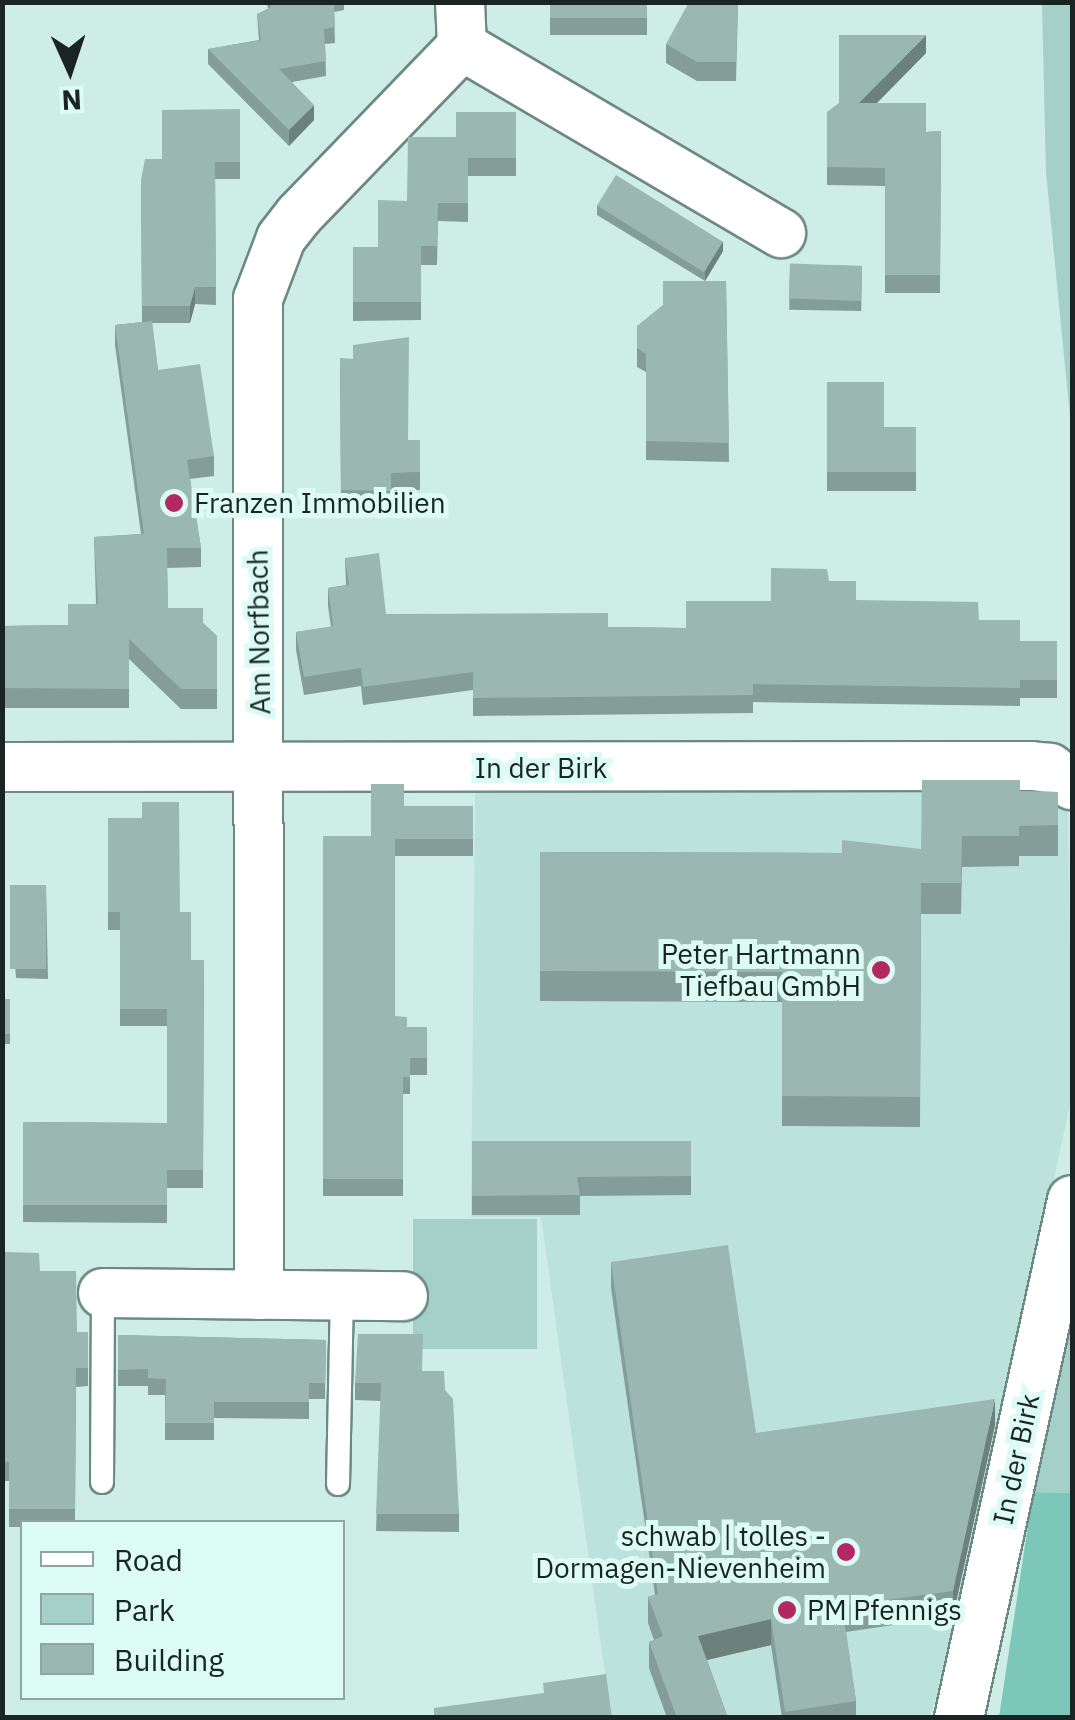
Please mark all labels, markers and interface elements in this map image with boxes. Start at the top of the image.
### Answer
north arrow [20,20,120,120]
text: N [61,81,83,119]
place label: Franzen Immobilien [194,486,446,520]
marker: Franzen Immobilien [163,492,185,514]
street label: Am Norfbach [241,549,277,715]
street label: In der Birk [475,751,607,785]
place label: Peter Hartmann Tiefbau GmbH [661,937,861,1003]
marker: Peter Hartmann Tiefbau GmbH [870,959,892,981]
street label: In der Birk [986,1391,1046,1527]
place label: schwab | tolles - Dormagen-Nievenheim [535,1519,826,1585]
legend [20,1520,345,1700]
text: Road [114,1540,183,1579]
marker: schwab | tolles - Dormagen-Nievenheim [835,1541,857,1563]
text: Park [114,1590,175,1629]
place label: PM Pfennigs [807,1593,962,1627]
marker: PM Pfennigs [776,1599,798,1621]
text: Building [114,1640,224,1679]

